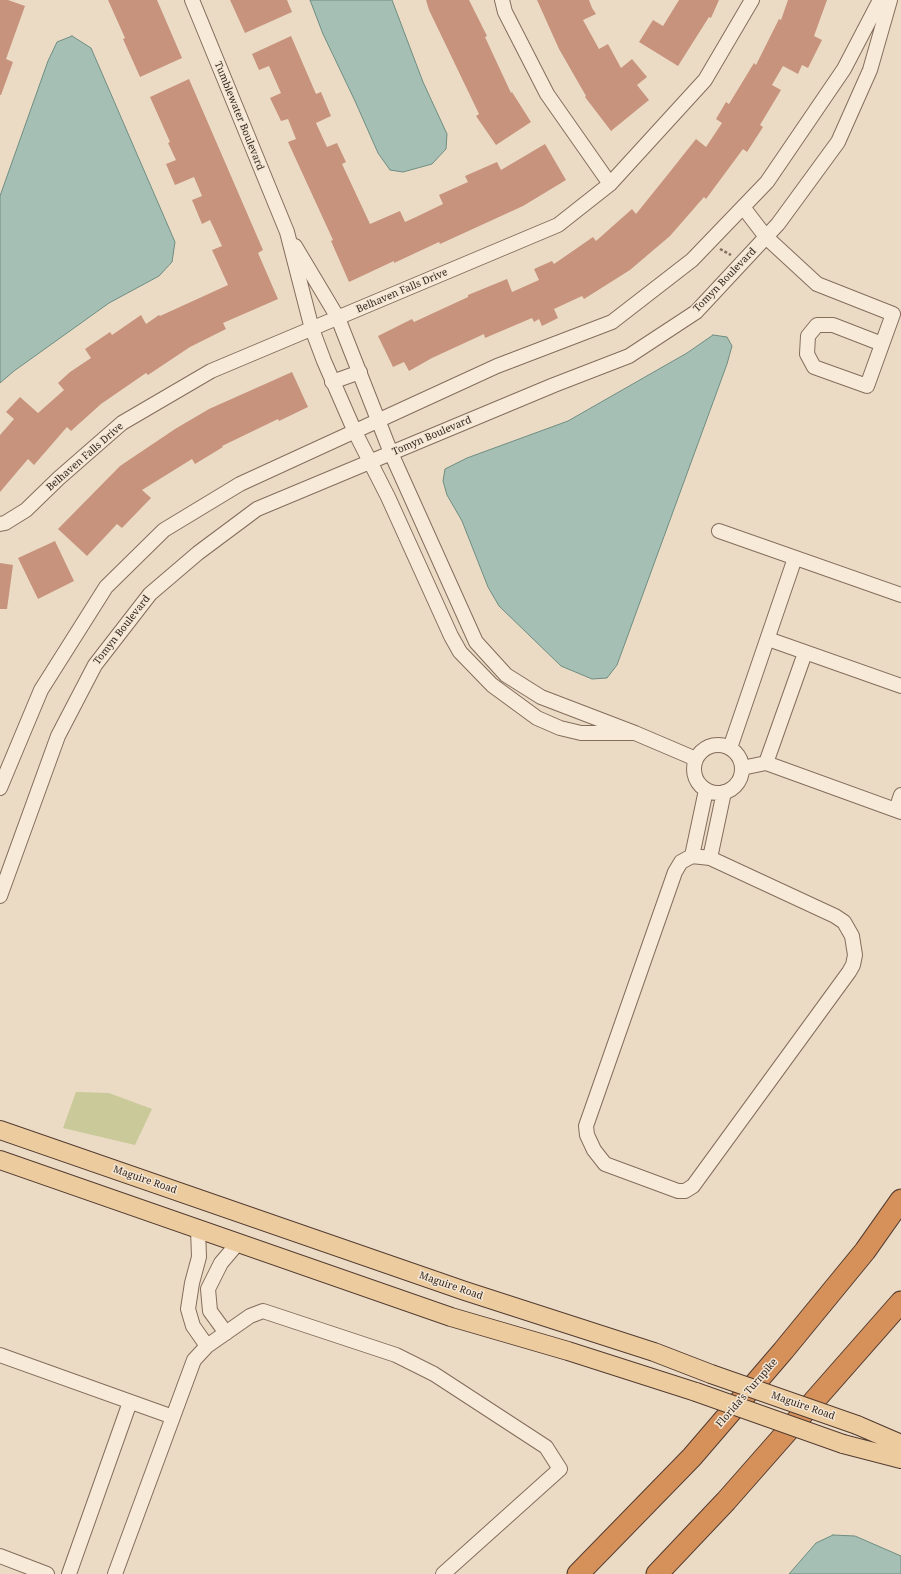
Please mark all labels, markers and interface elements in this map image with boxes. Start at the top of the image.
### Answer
street label: Tumblewater Boulevard [212,60,266,172]
street label: Tomyn Boulevard [691,245,759,315]
street label: Belhaven Falls Drive [355,266,449,316]
street label: Tomyn Boulevard [391,414,473,458]
street label: Belhaven Falls Drive [44,420,126,494]
street label: Tomyn Boulevard [91,593,153,667]
street label: Maguire Road [112,1163,178,1197]
street label: Maguire Road [418,1269,484,1303]
street label: Florida's Turnpike [714,1356,780,1430]
street label: Maguire Road [770,1389,836,1423]

